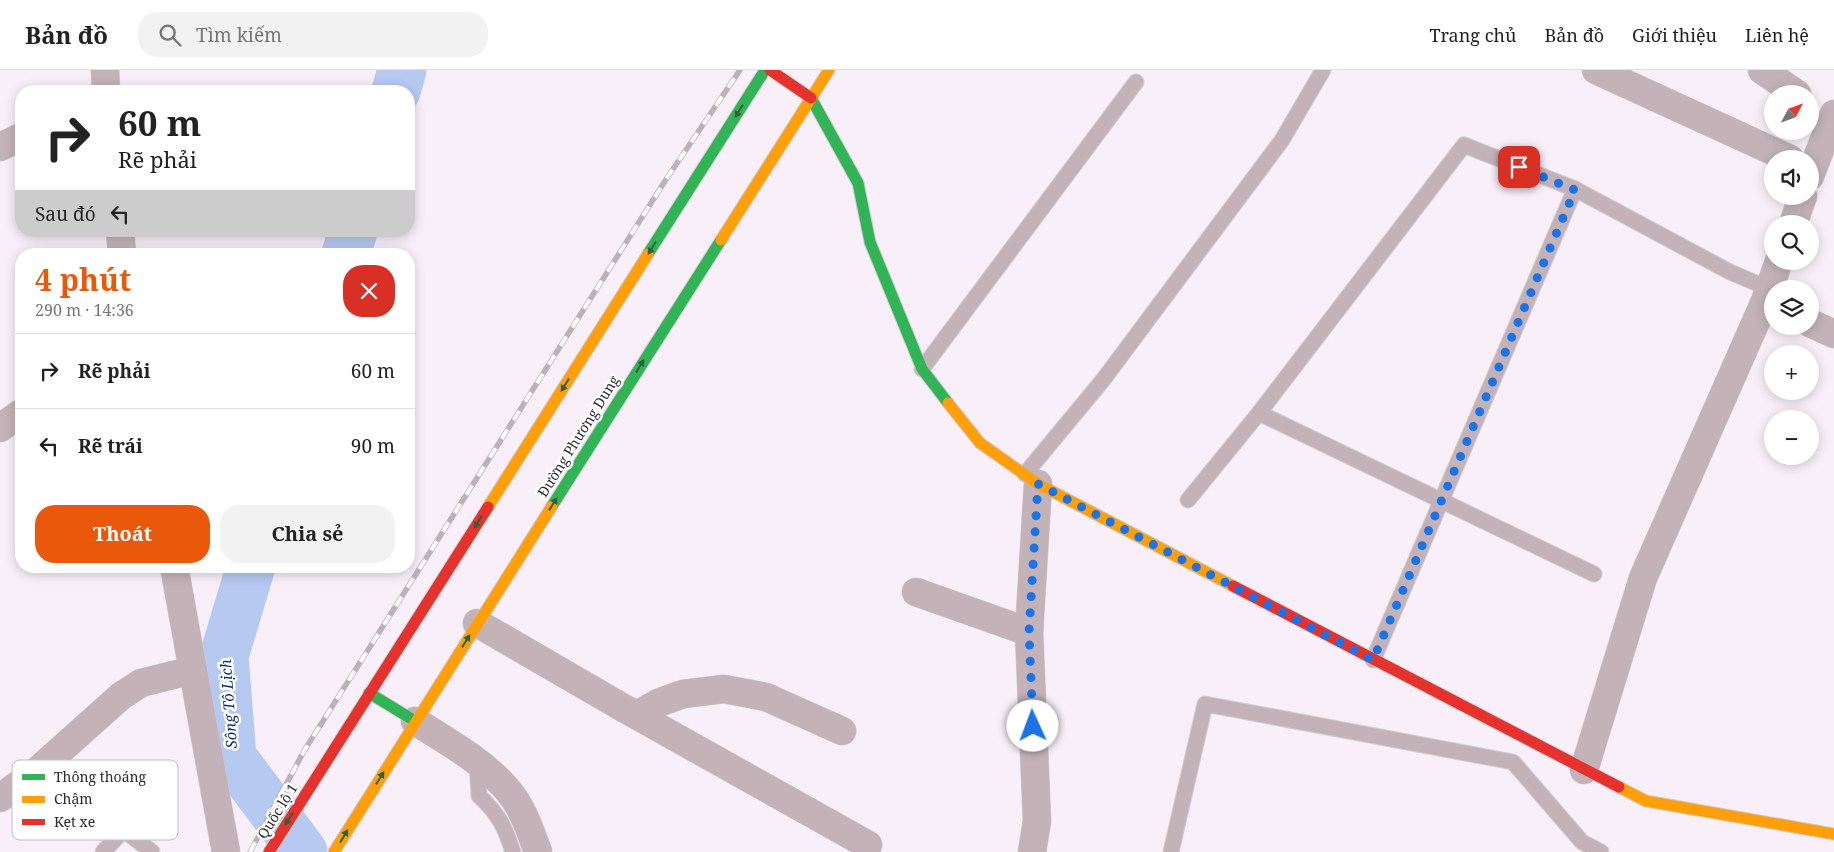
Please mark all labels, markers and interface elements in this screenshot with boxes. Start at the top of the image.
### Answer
search box [138,12,488,57]
text: Bản đồ [25,18,108,51]
icon: search [156,21,184,49]
text: Tìm kiếm [196,22,282,48]
text: Trang chủ [1429,23,1516,47]
text: Bản đồ [1544,23,1604,47]
text: Giới thiệu [1632,23,1717,47]
text: Liên hệ [1745,23,1809,47]
north arrow [1764,85,1819,140]
map controls [1764,85,1819,465]
text: 60 m [118,99,201,146]
icon: right [35,105,100,170]
one-way arrow [735,105,744,118]
text: Rẽ phải [118,144,197,174]
pin [1498,146,1540,188]
button: sound [1764,150,1819,205]
icon: arrive [1505,153,1533,181]
icon: left [106,200,134,228]
text: Sau đó [35,201,96,227]
button: search [1764,215,1819,270]
one-way arrow [647,242,657,255]
text: 4 phút [35,259,131,300]
button: close [343,265,395,317]
button: layers [1764,280,1819,335]
text: 290 m · 14:36 [35,299,134,321]
button: + [1764,345,1819,400]
icon: right [35,357,63,385]
text: Rẽ phải [78,358,150,384]
text: 60 m [351,358,395,384]
one-way arrow [636,360,645,373]
street label: Đường Phương Dung [533,371,623,500]
one-way arrow [560,379,570,392]
button: − [1764,410,1819,465]
icon: left [35,432,63,460]
text: Rẽ trái [78,433,143,459]
text: 90 m [351,433,395,459]
one-way arrow [548,497,558,510]
button: Thoát [35,505,210,563]
button: Chia sẻ [220,505,395,563]
one-way arrow [473,516,482,529]
one-way arrow [461,634,471,647]
water label: Sông Tô Lịch [215,659,241,749]
position arrow [1006,699,1058,751]
legend [12,760,178,840]
text: Thông thoáng [54,767,147,786]
one-way arrow [375,772,384,785]
street label: Quốc lộ 1 [253,780,301,842]
text: Chậm [54,789,93,808]
text: Kẹt xe [54,812,95,831]
one-way arrow [285,812,294,825]
one-way arrow [340,829,349,842]

